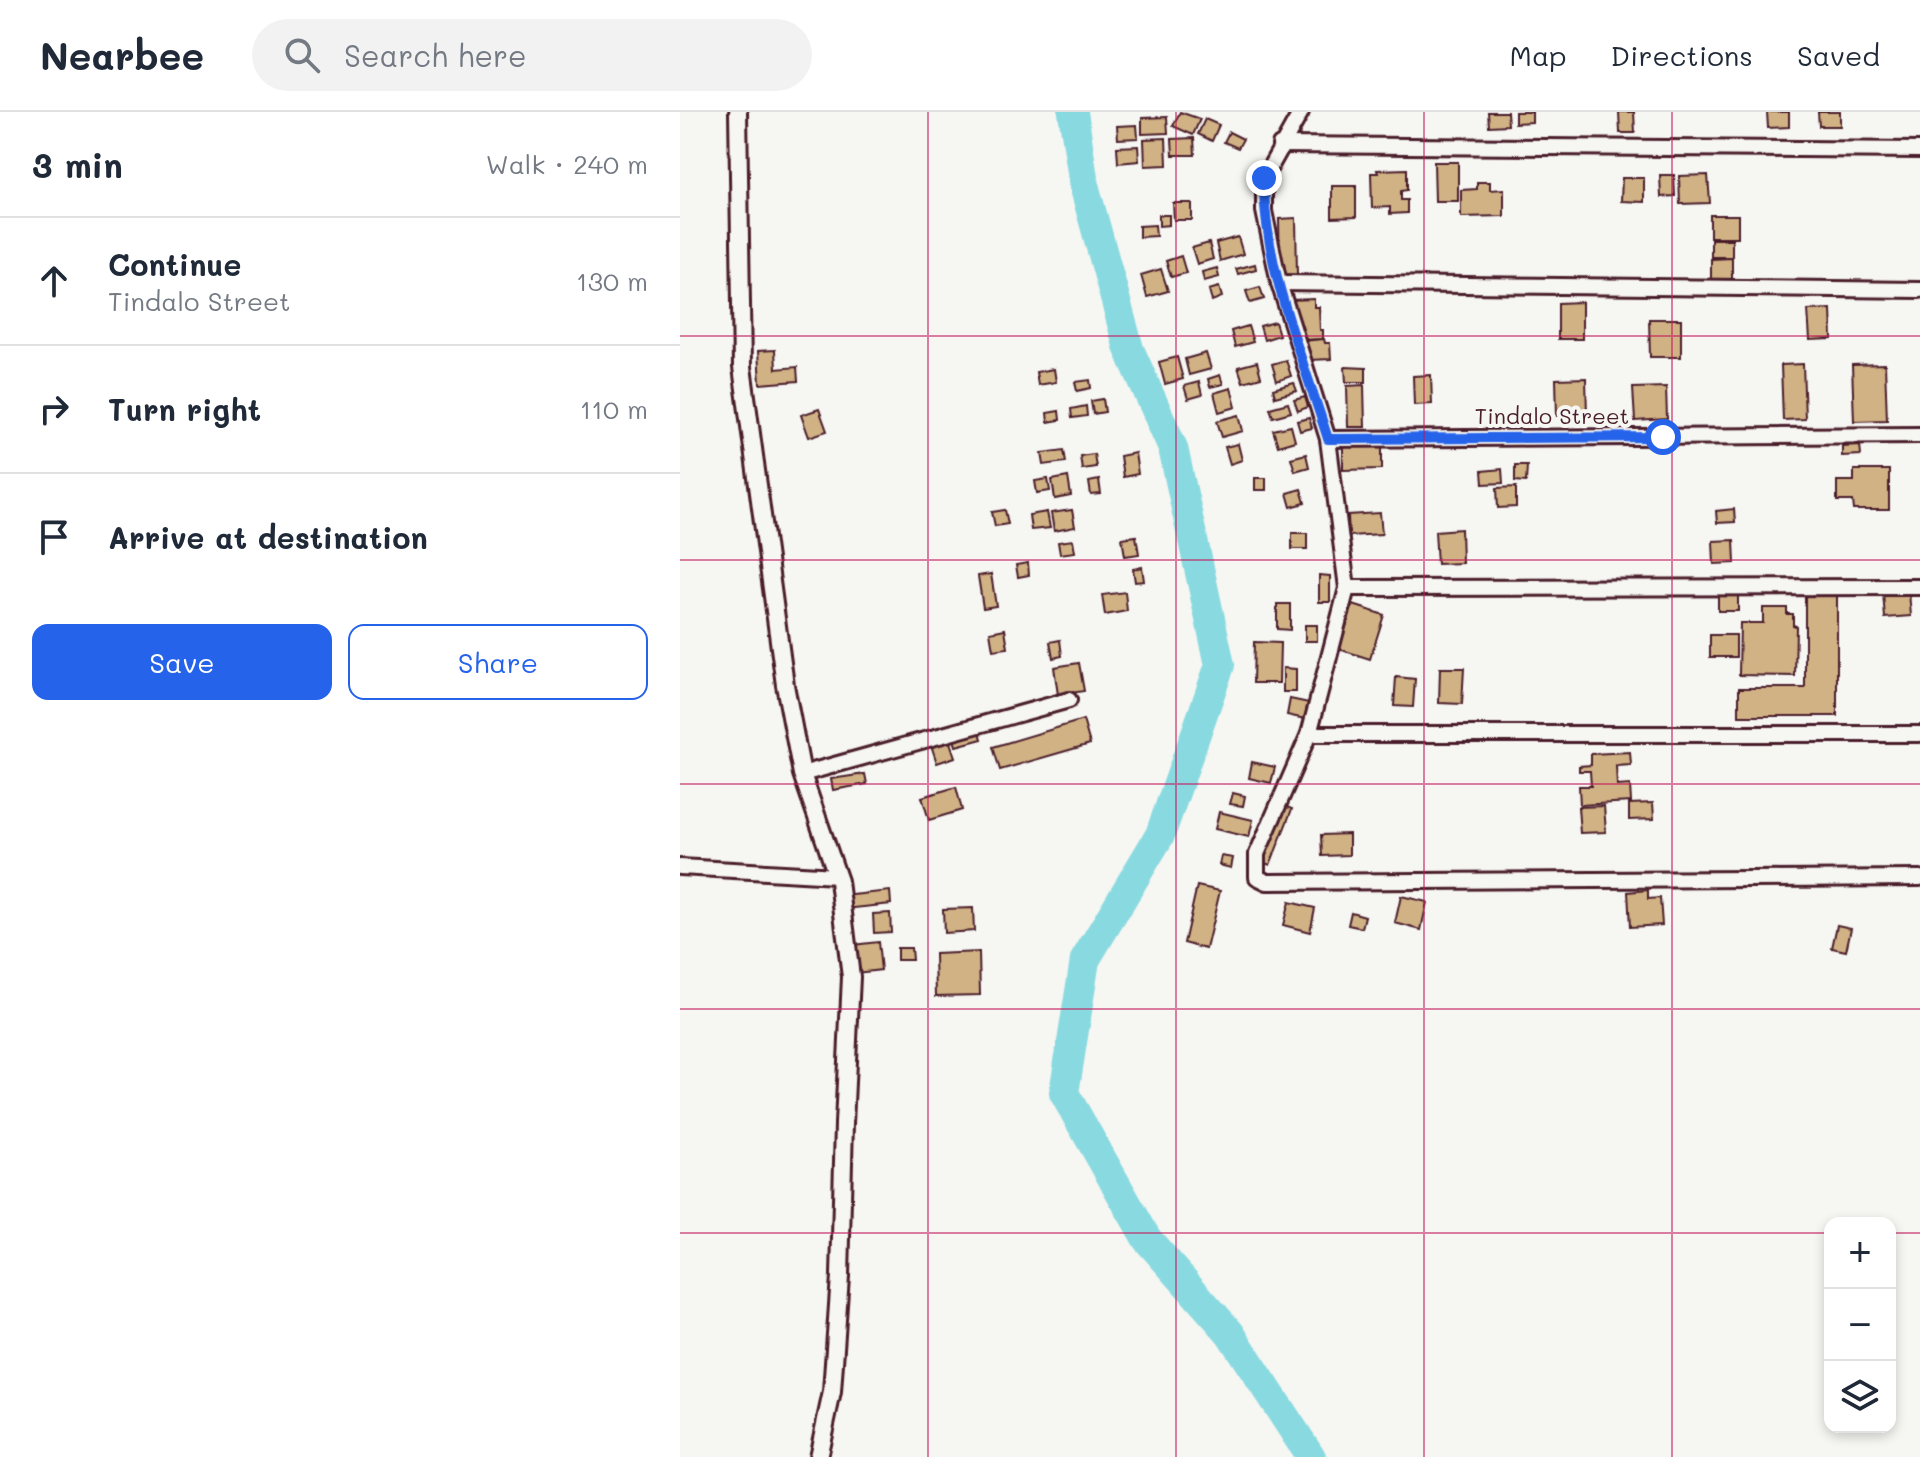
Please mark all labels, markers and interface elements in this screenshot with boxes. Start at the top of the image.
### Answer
search box [252,19,812,91]
text: Nearbee [40,30,204,80]
icon: search [280,33,324,77]
text: Search here [344,35,527,75]
text: Map [1510,37,1567,73]
text: Directions [1611,37,1753,73]
text: Saved [1797,37,1880,73]
text: 3 min [32,142,123,187]
text: Walk · 240 m [486,147,648,181]
route end [1246,160,1282,196]
text: Continue [108,244,241,284]
icon: ahead [32,259,76,303]
text: 130 m [576,264,648,298]
text: Tindalo Street [108,284,291,318]
icon: right [32,387,76,431]
text: Turn right [108,389,261,429]
text: 110 m [580,392,648,426]
street label: Tindalo Street [1475,401,1629,430]
route start [1645,419,1681,455]
icon: arrive [32,515,76,559]
text: Arrive at destination [108,517,428,557]
button: Save [32,624,332,700]
button: Share [348,624,648,700]
map controls [1824,1217,1896,1433]
button: + [1824,1217,1896,1289]
button: − [1824,1289,1896,1361]
button: layers [1824,1361,1896,1433]

